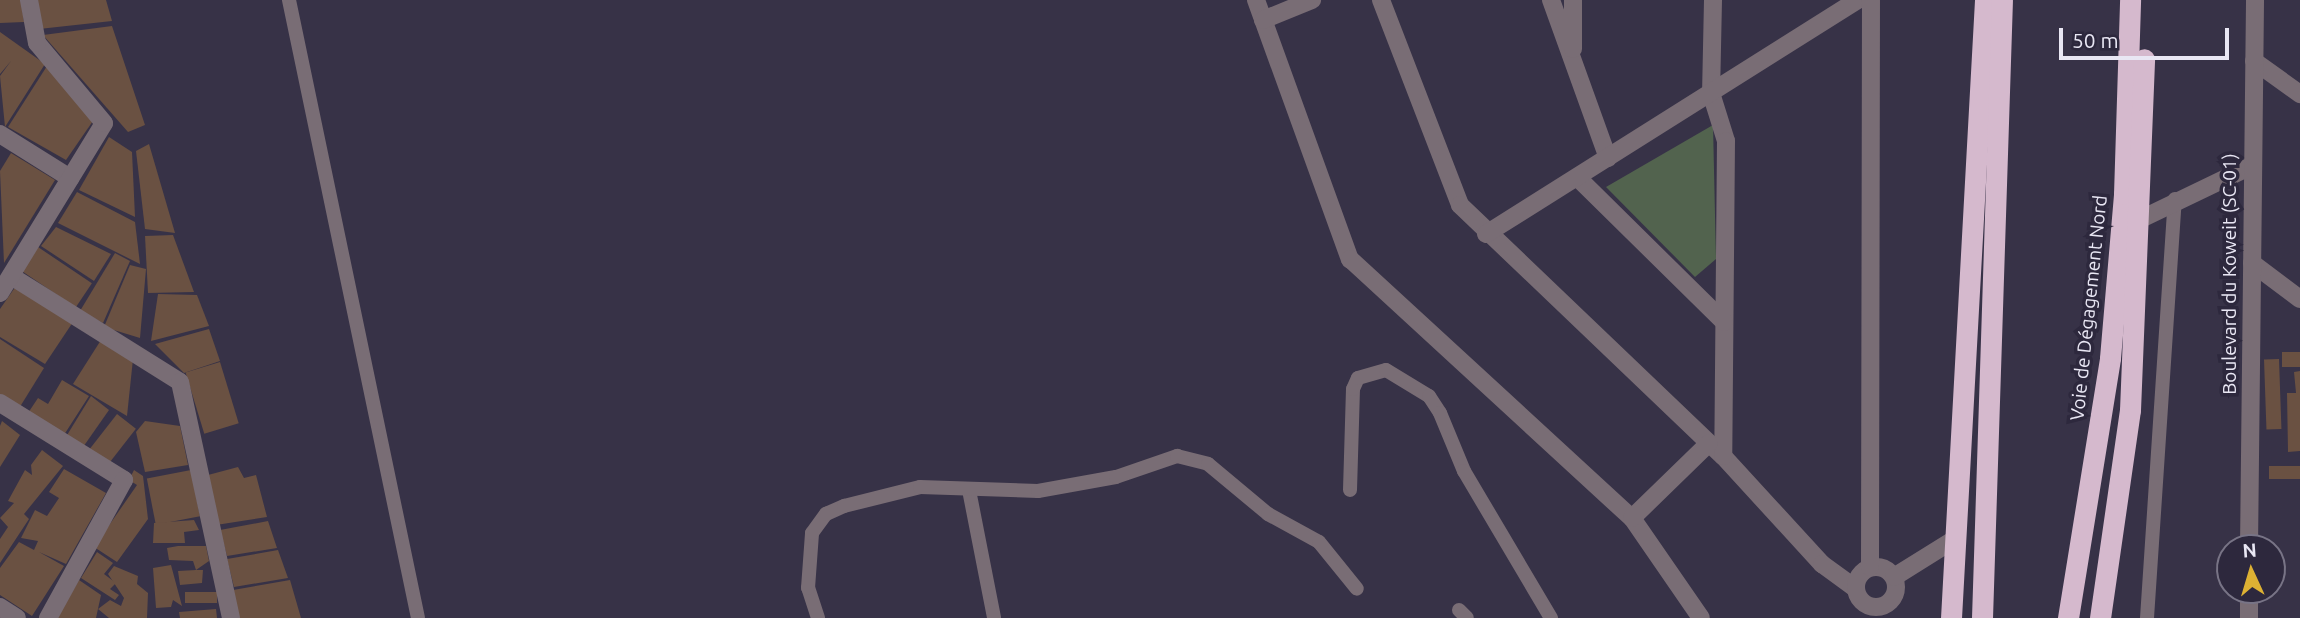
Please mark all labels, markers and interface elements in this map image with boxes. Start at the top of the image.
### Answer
scale bar [2062,14,2232,58]
text: 50 m [2072,28,2119,52]
street label: Boulevard du Koweit (SC-01) [2219,153,2241,395]
street label: Voie de Dégagement Nord [2066,194,2112,422]
north arrow [2216,534,2286,604]
text: N [2242,539,2258,562]

